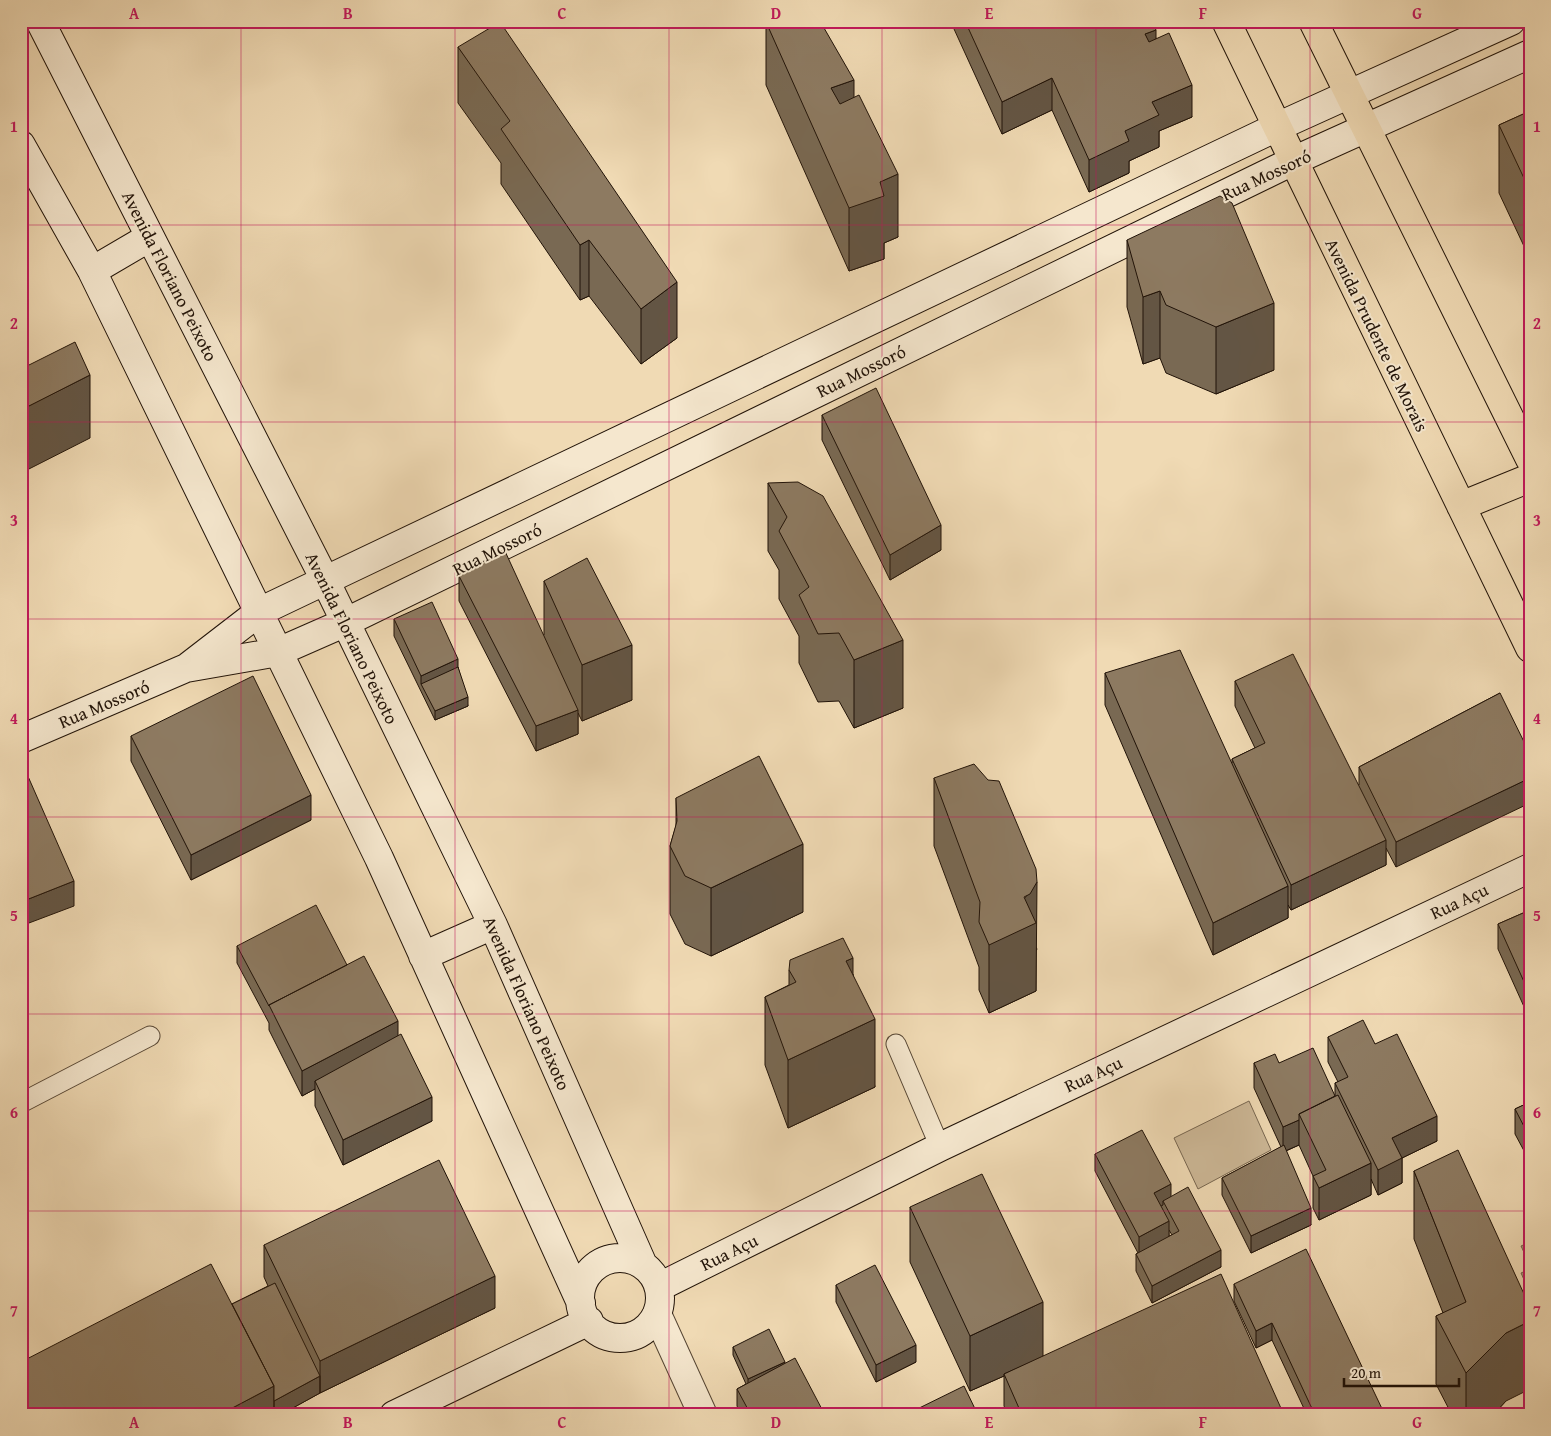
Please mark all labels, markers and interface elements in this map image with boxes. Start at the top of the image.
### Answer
text: A [129,1,140,25]
text: B [343,1,353,25]
text: C [557,1,567,25]
text: D [771,1,781,25]
text: E [985,1,994,25]
text: F [1199,1,1207,25]
text: G [1412,1,1422,25]
text: 1 [10,114,18,138]
text: 1 [1533,114,1541,138]
street label: Rua Mossoró [1217,142,1315,208]
street label: Avenida Floriano Peixoto [115,186,225,366]
street label: Avenida Prudente de Morais [1318,234,1436,436]
text: 2 [10,311,18,335]
text: 2 [1533,311,1541,335]
street label: Rua Mossoró [812,338,910,404]
text: 3 [10,508,18,532]
text: 3 [1533,508,1541,532]
street label: Rua Mossoró [448,516,546,582]
street label: Avenida Floriano Peixoto [299,547,405,729]
street label: Rua Mossoró [54,673,154,735]
text: 4 [10,706,18,730]
text: 4 [1533,706,1541,730]
street label: Rua Açu [1426,876,1493,926]
text: 5 [10,903,18,927]
text: 5 [1533,903,1541,927]
street label: Avenida Floriano Peixoto [476,912,578,1094]
street label: Rua Açu [1060,1049,1127,1099]
text: 6 [10,1100,18,1124]
text: 6 [1533,1100,1541,1124]
street label: Rua Açu [696,1226,763,1278]
text: 7 [10,1298,18,1322]
text: 7 [1533,1298,1541,1322]
scale bar [1344,1356,1458,1388]
text: 20 m [1351,1362,1382,1383]
text: A [129,1410,140,1434]
text: B [343,1410,353,1434]
text: C [557,1410,567,1434]
text: D [771,1410,781,1434]
text: E [985,1410,994,1434]
text: F [1199,1410,1207,1434]
text: G [1412,1410,1422,1434]

